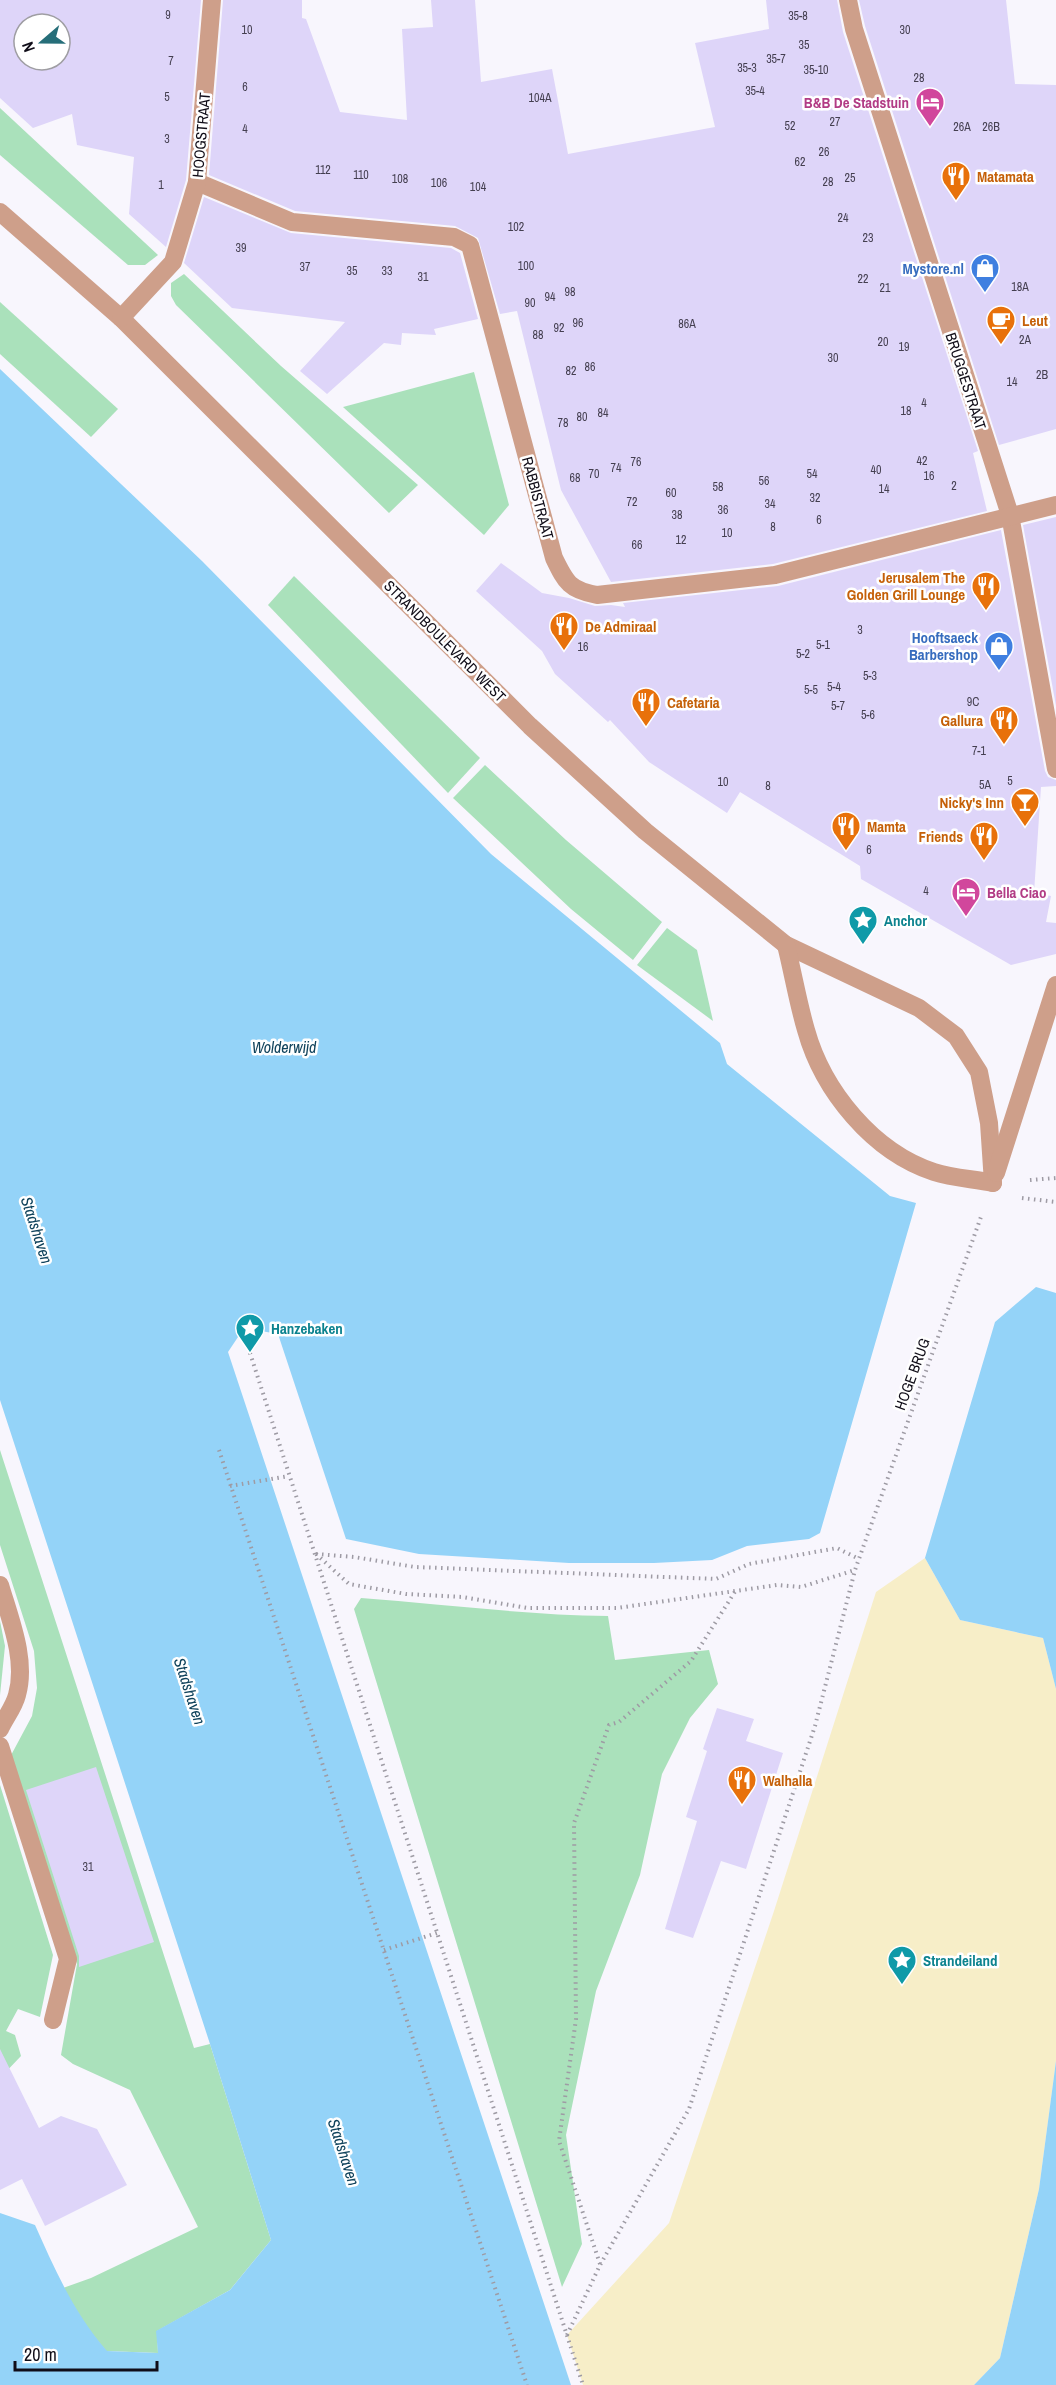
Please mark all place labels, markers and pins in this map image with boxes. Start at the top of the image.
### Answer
hotel icon: B&B De Stadstuin [914,86,946,128]
place label: B&B De Stadstuin [804,92,909,113]
restaurant icon: Matamata [940,160,972,202]
place label: Matamata [977,166,1034,187]
shop icon: Mystore.nl [969,252,1001,294]
place label: Mystore.nl [902,258,964,279]
cafe icon: Leut [985,304,1017,346]
place label: Leut [1022,310,1048,331]
place label: Jerusalem The Golden Grill Lounge [847,567,965,605]
restaurant icon: Jerusalem The Golden Grill Lounge [970,570,1002,612]
restaurant icon: De Admiraal [548,610,580,652]
place label: De Admiraal [585,616,656,637]
place label: Hooftsaeck Barbershop [909,627,978,665]
shop icon: Hooftsaeck Barbershop [983,630,1015,672]
restaurant icon: Cafetaria [630,686,662,728]
place label: Cafetaria [667,692,720,713]
restaurant icon: Gallura [988,704,1020,746]
place label: Gallura [941,710,983,731]
bar icon: Nicky's Inn [1009,786,1041,828]
place label: Nicky's Inn [940,792,1004,813]
restaurant icon: Mamta [830,810,862,852]
place label: Mamta [867,816,906,837]
restaurant icon: Friends [968,820,1000,862]
place label: Friends [919,826,963,847]
hotel icon: Bella Ciao [950,876,982,918]
place label: Bella Ciao [987,882,1046,903]
place icon: Anchor [847,904,879,946]
place label: Anchor [884,910,927,931]
place icon: Hanzebaken [234,1312,266,1354]
place label: Hanzebaken [271,1318,343,1339]
restaurant icon: Walhalla [726,1764,758,1806]
place label: Walhalla [763,1770,813,1791]
place icon: Strandeiland [886,1944,918,1986]
place label: Strandeiland [923,1950,998,1971]

